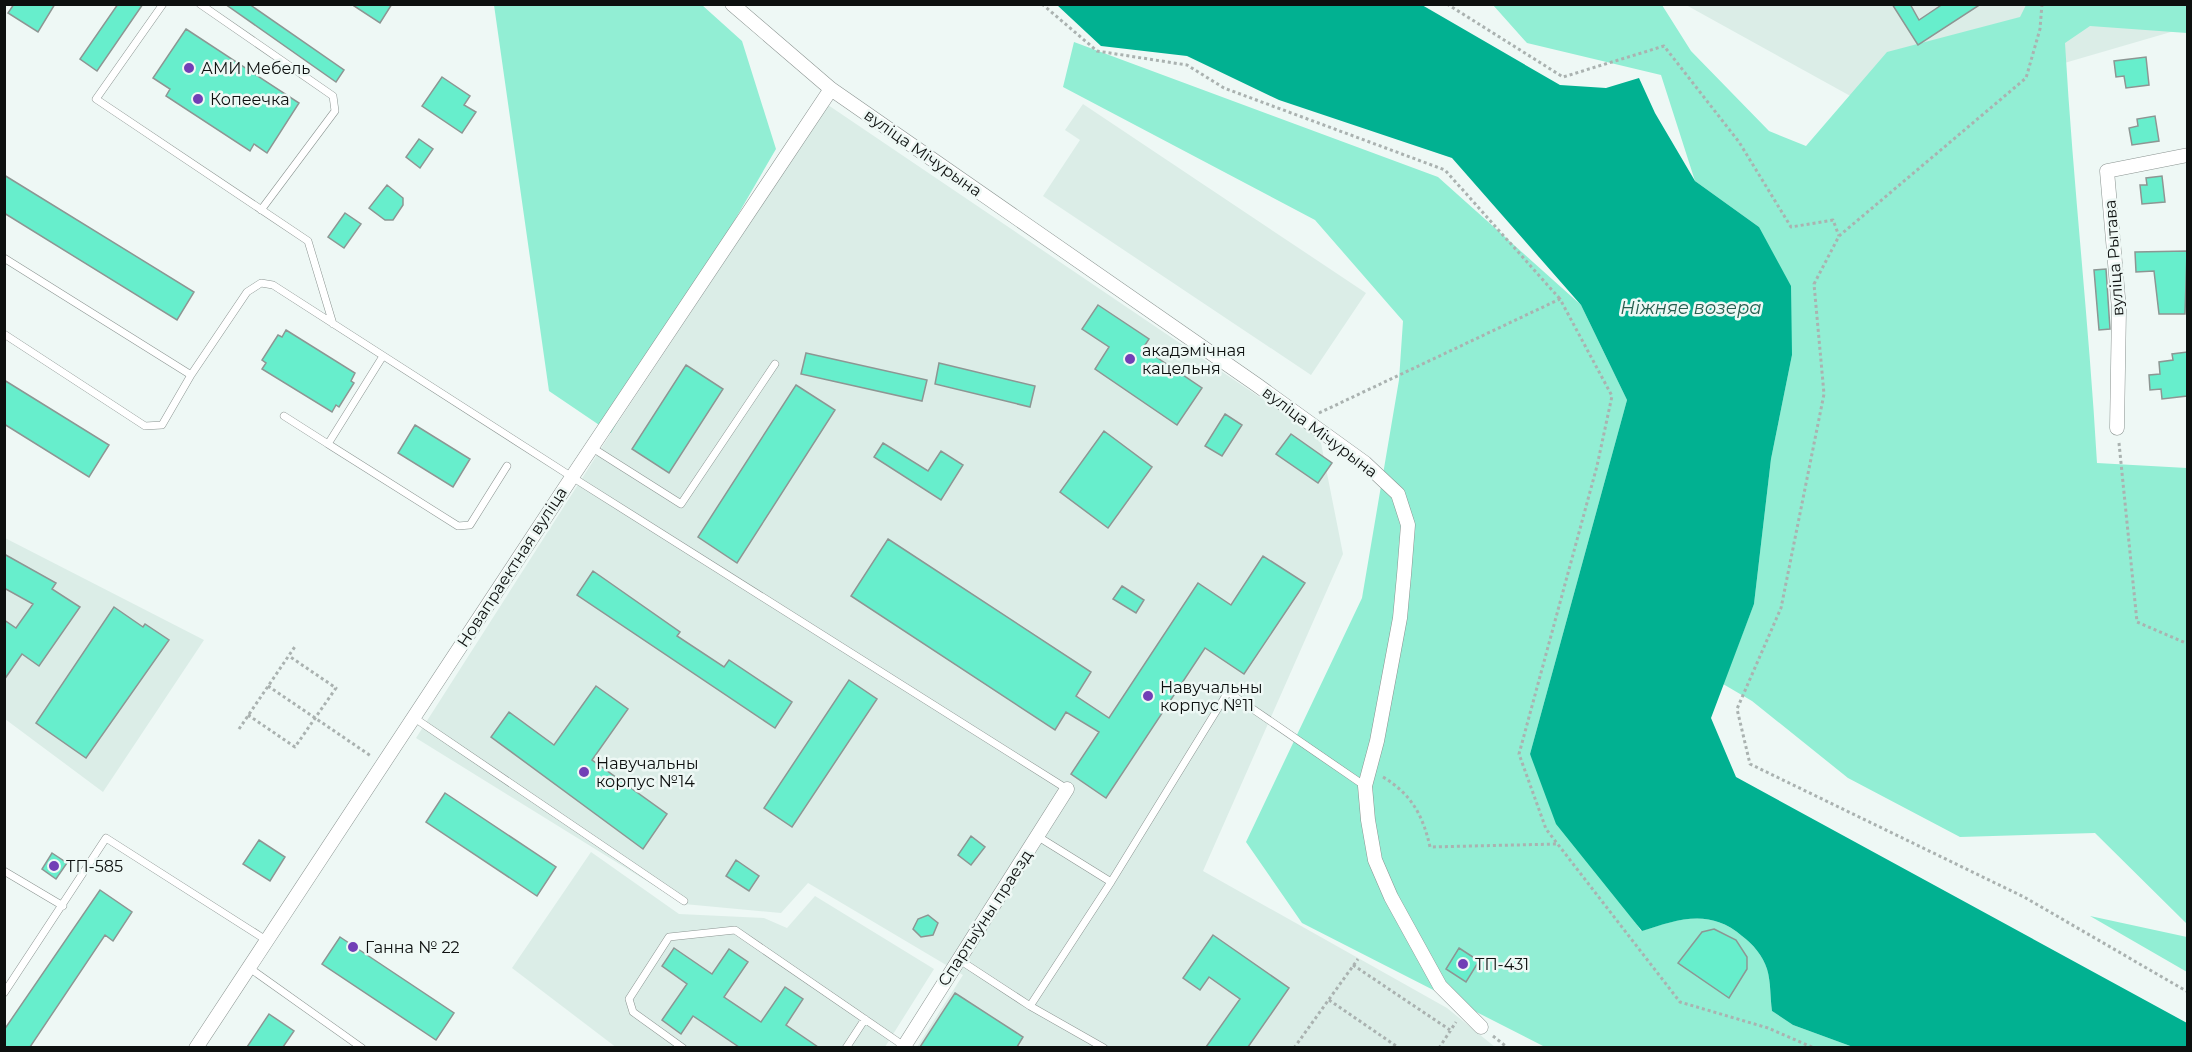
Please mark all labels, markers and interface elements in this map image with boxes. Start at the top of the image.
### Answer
place label: АМИ Мебель [201,59,310,78]
marker: АМИ Мебель [182,61,196,75]
place label: Копеечка [210,90,290,109]
marker: Копеечка [191,92,205,106]
street label: вуліца Мічурына [861,105,985,201]
street label: вуліца Рытава [2100,199,2128,317]
water label: Ніжняе возера [1620,297,1762,319]
place label: акадэмічная кацельня [1142,341,1246,378]
marker: акадэмічная кацельня [1123,352,1137,366]
street label: вуліца Мічурына [1259,383,1381,481]
street label: Новапраектная вуліца [453,483,571,651]
place label: Навучальны корпус №11 [1160,678,1263,715]
marker: Навучальны корпус №11 [1141,689,1155,703]
place label: Навучальны корпус №14 [596,754,699,791]
marker: Навучальны корпус №14 [577,765,591,779]
street label: Спартыўны праезд [934,846,1036,990]
place label: ТП-585 [66,857,123,876]
marker: ТП-585 [47,859,61,873]
place label: Ганна № 22 [365,938,460,957]
marker: Ганна № 22 [346,940,360,954]
place label: ТП-431 [1475,955,1529,974]
marker: ТП-431 [1456,957,1470,971]

